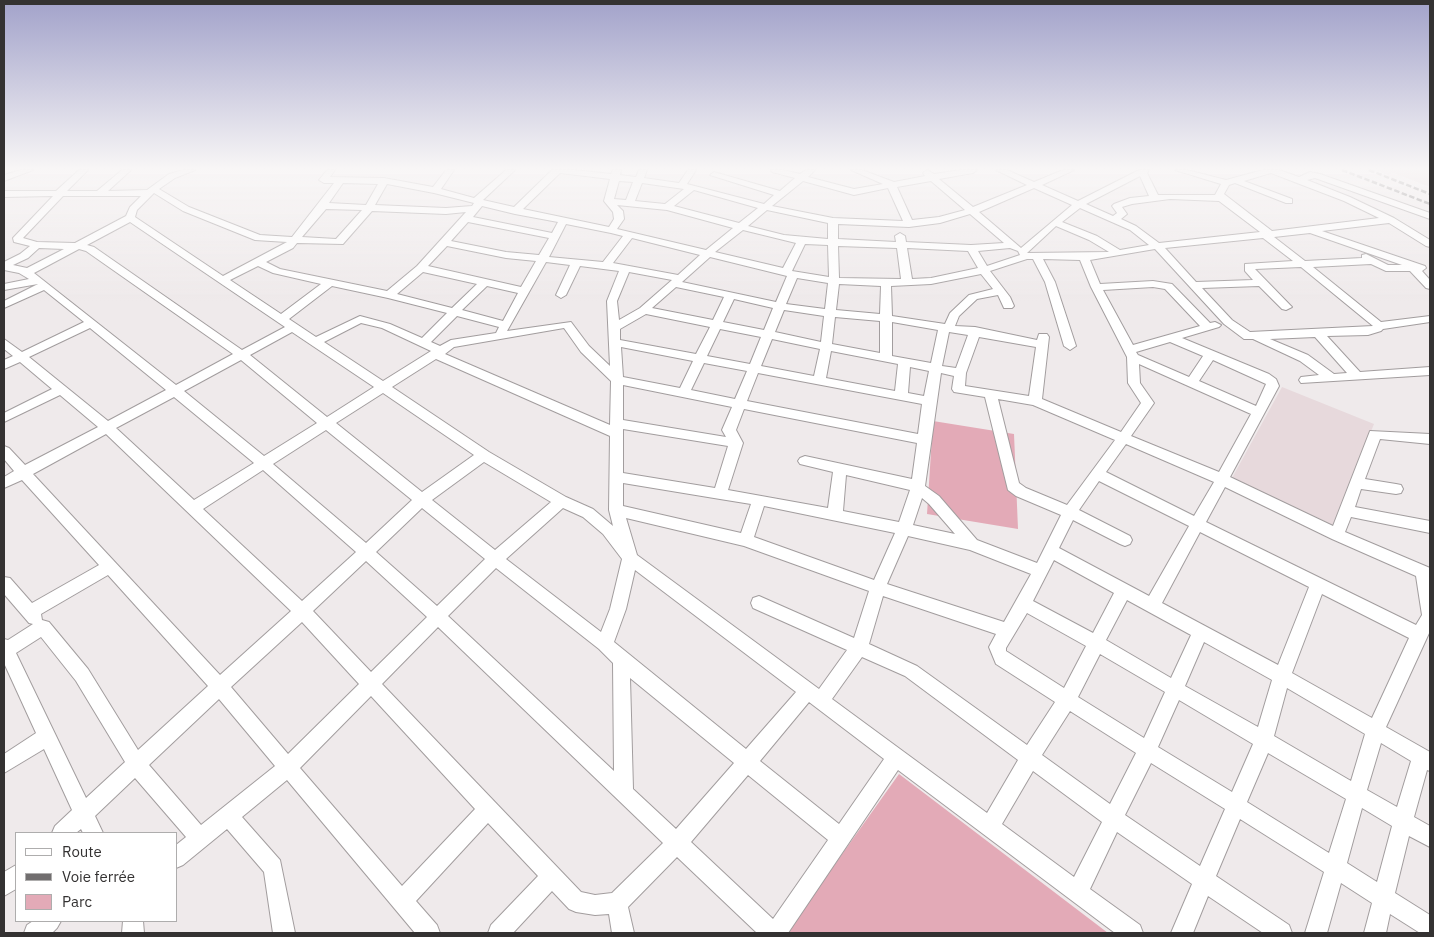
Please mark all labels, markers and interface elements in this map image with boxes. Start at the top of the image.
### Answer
legend [15,832,178,922]
text: Route [62,842,102,861]
text: Voie ferrée [62,867,135,886]
text: Parc [62,892,92,911]

